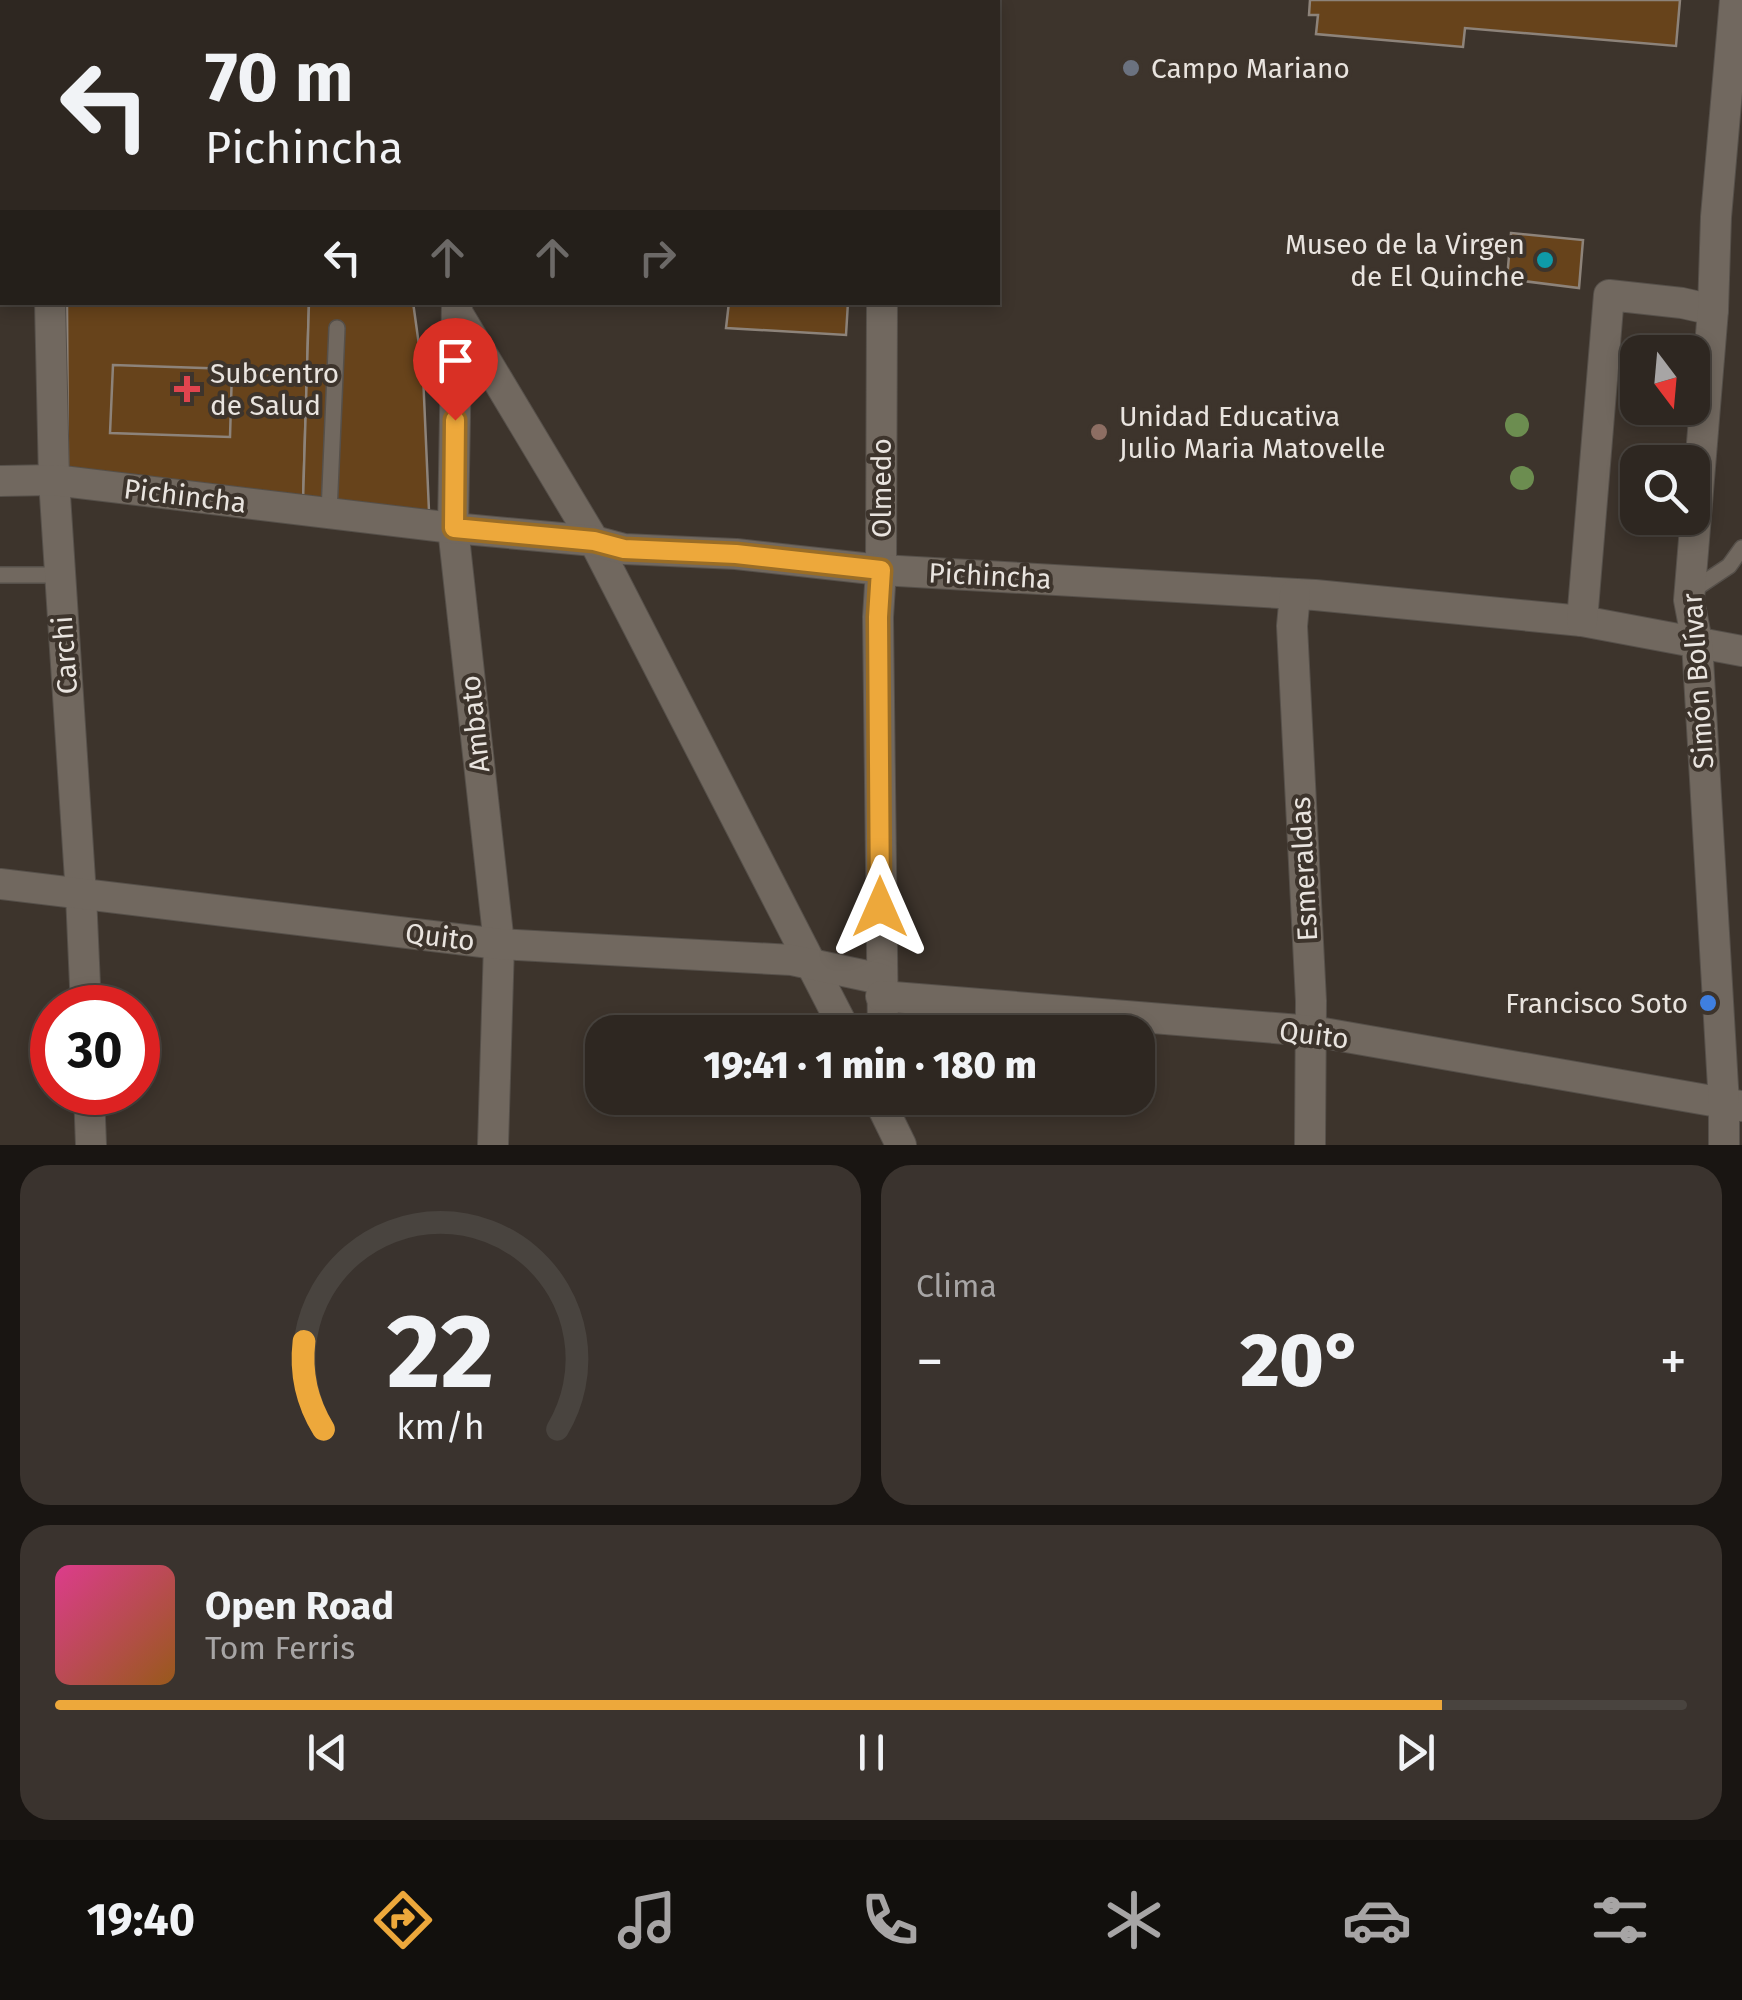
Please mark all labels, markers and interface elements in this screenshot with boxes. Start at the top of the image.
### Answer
text: 70 m [205,36,354,120]
icon: left [40,40,170,170]
place label: Campo Mariano [1151,52,1350,85]
marker: Campo Mariano [1120,57,1142,79]
text: Pichincha [205,121,403,175]
place label: Museo de la Virgen de El Quinche [1285,228,1525,293]
icon: left [315,230,370,285]
icon: ahead [420,230,475,285]
icon: ahead [525,230,580,285]
icon: right [630,230,685,285]
marker: Museo de la Virgen de El Quinche [1534,249,1556,271]
pin [413,318,498,421]
icon: arrive [428,333,483,388]
north arrow [1620,335,1710,425]
map controls [1620,335,1710,535]
place label: Subcentro de Salud [210,357,339,422]
marker: Subcentro de Salud [174,376,200,402]
place label: Unidad Educativa Julio Maria Matovelle [1119,400,1385,465]
marker: Unidad Educativa Julio Maria Matovelle [1088,421,1110,443]
street label: Olmedo [865,438,898,538]
button: search [1620,445,1710,535]
street label: Pichincha [122,472,248,520]
street label: Pichincha [928,556,1052,596]
street label: Simón Bolívar [1675,592,1721,770]
street label: Carchi [46,615,84,695]
street label: Ambato [453,674,497,774]
street label: Esmeraldas [1284,796,1324,942]
position arrow [828,855,932,959]
street label: Quito [403,916,477,958]
speed limit sign: 30 [30,985,160,1115]
place label: Francisco Soto [1505,987,1688,1020]
marker: Francisco Soto [1697,992,1719,1014]
street label: Quito [1277,1014,1351,1056]
text: 19:41 · 1 min · 180 m [703,1042,1037,1088]
text: Clima [916,1267,997,1305]
text: 22 [387,1290,494,1415]
text: 20° [1240,1316,1363,1406]
text: − [916,1329,944,1395]
text: + [1660,1329,1687,1395]
text: km/h [396,1406,485,1448]
text: Open Road [205,1583,394,1629]
text: Tom Ferris [205,1629,355,1667]
icon: previous [300,1725,355,1780]
icon: pause [844,1725,899,1780]
icon: next [1388,1725,1443,1780]
icon: directions [368,1885,438,1955]
icon: music [612,1885,682,1955]
icon: phone [855,1885,925,1955]
icon: climate [1099,1885,1169,1955]
icon: car [1342,1885,1412,1955]
icon: filters [1585,1885,1655,1955]
text: 19:40 [87,1893,195,1947]

